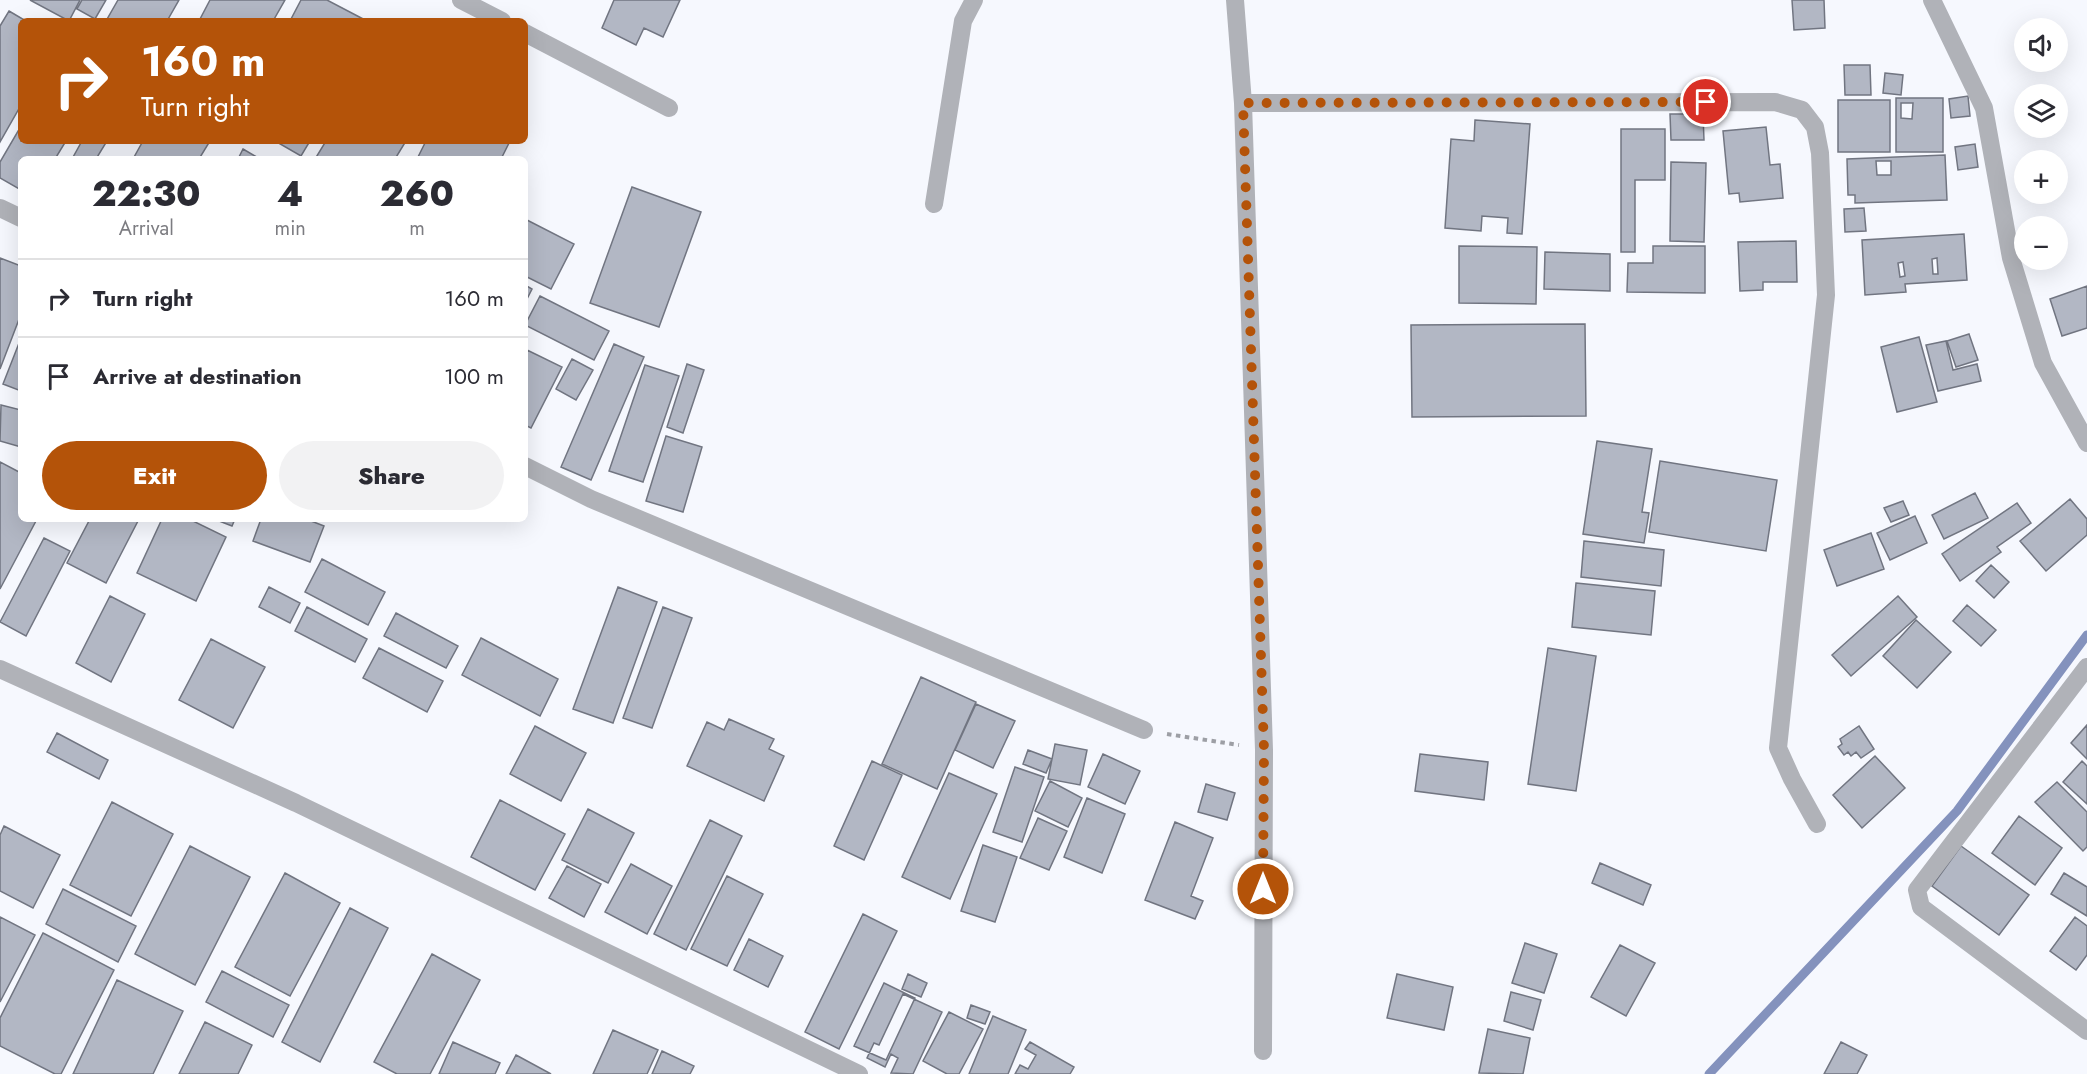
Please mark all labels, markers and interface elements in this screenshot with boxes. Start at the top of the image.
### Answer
map controls [2014,18,2068,270]
button: sound [2014,18,2068,72]
text: 160 m [141,31,265,92]
icon: right [42,42,120,120]
pin [1680,76,1731,127]
button: layers [2014,84,2068,138]
icon: arrive [1689,85,1722,118]
text: Turn right [141,87,249,126]
button: + [2014,150,2068,204]
text: 22:30 [92,167,201,219]
text: 4 [277,167,303,219]
text: 260 [380,167,454,219]
text: Arrival [119,214,174,243]
text: min [275,214,306,243]
text: m [409,214,425,243]
button: − [2014,216,2068,270]
icon: right [42,282,75,315]
text: Turn right [93,282,193,314]
text: 160 m [444,282,504,314]
icon: arrive [42,360,75,393]
text: Arrive at destination [93,360,302,392]
text: 100 m [444,360,504,392]
button: Exit [42,441,267,510]
button: Share [279,441,504,510]
position arrow [1231,857,1295,921]

